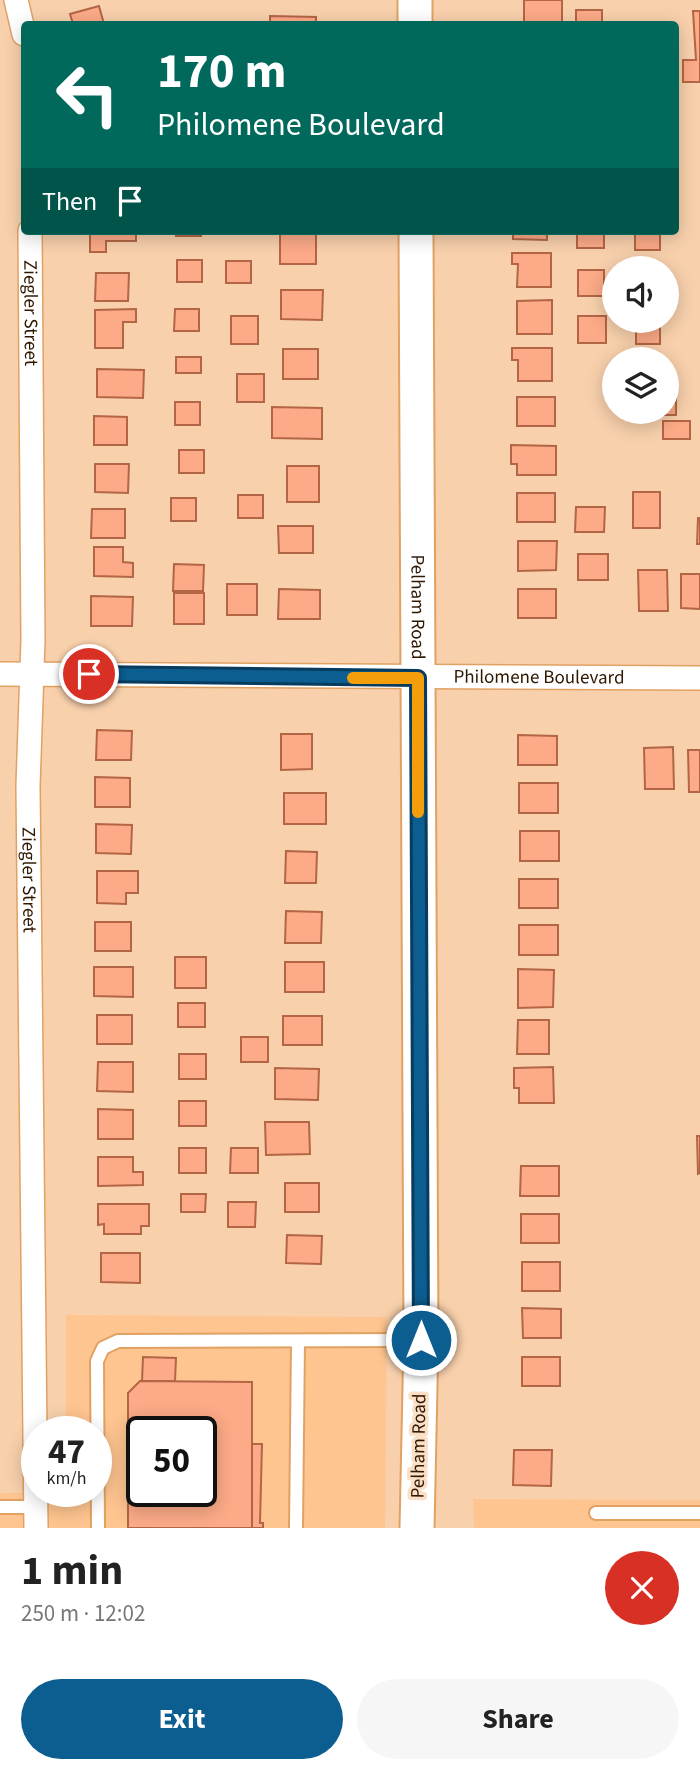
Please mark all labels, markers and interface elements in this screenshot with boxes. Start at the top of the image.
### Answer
text: 170 m [157,37,286,107]
icon: left [42,49,133,140]
text: Philomene Boulevard [157,102,445,148]
icon: arrive [111,182,149,220]
text: Then [42,183,97,220]
map controls [602,256,679,424]
button: sound [602,256,679,333]
street label: Ziegler Street [17,260,44,367]
button: layers [602,347,679,424]
street label: Pelham Road [404,554,431,660]
pin [59,644,119,704]
icon: arrive [70,655,108,693]
street label: Philomene Boulevard [453,663,625,691]
street label: Ziegler Street [15,827,43,934]
position arrow [384,1303,458,1377]
street label: Pelham Road [405,1393,433,1499]
speed limit sign: 50 [126,1416,217,1507]
text: 47 [48,1427,85,1477]
text: km/h [47,1466,86,1491]
text: 1 min [21,1541,123,1601]
button: close [605,1551,679,1625]
text: 250 m · 12:02 [21,1597,145,1630]
button: Exit [21,1679,343,1759]
button: Share [357,1679,679,1759]

